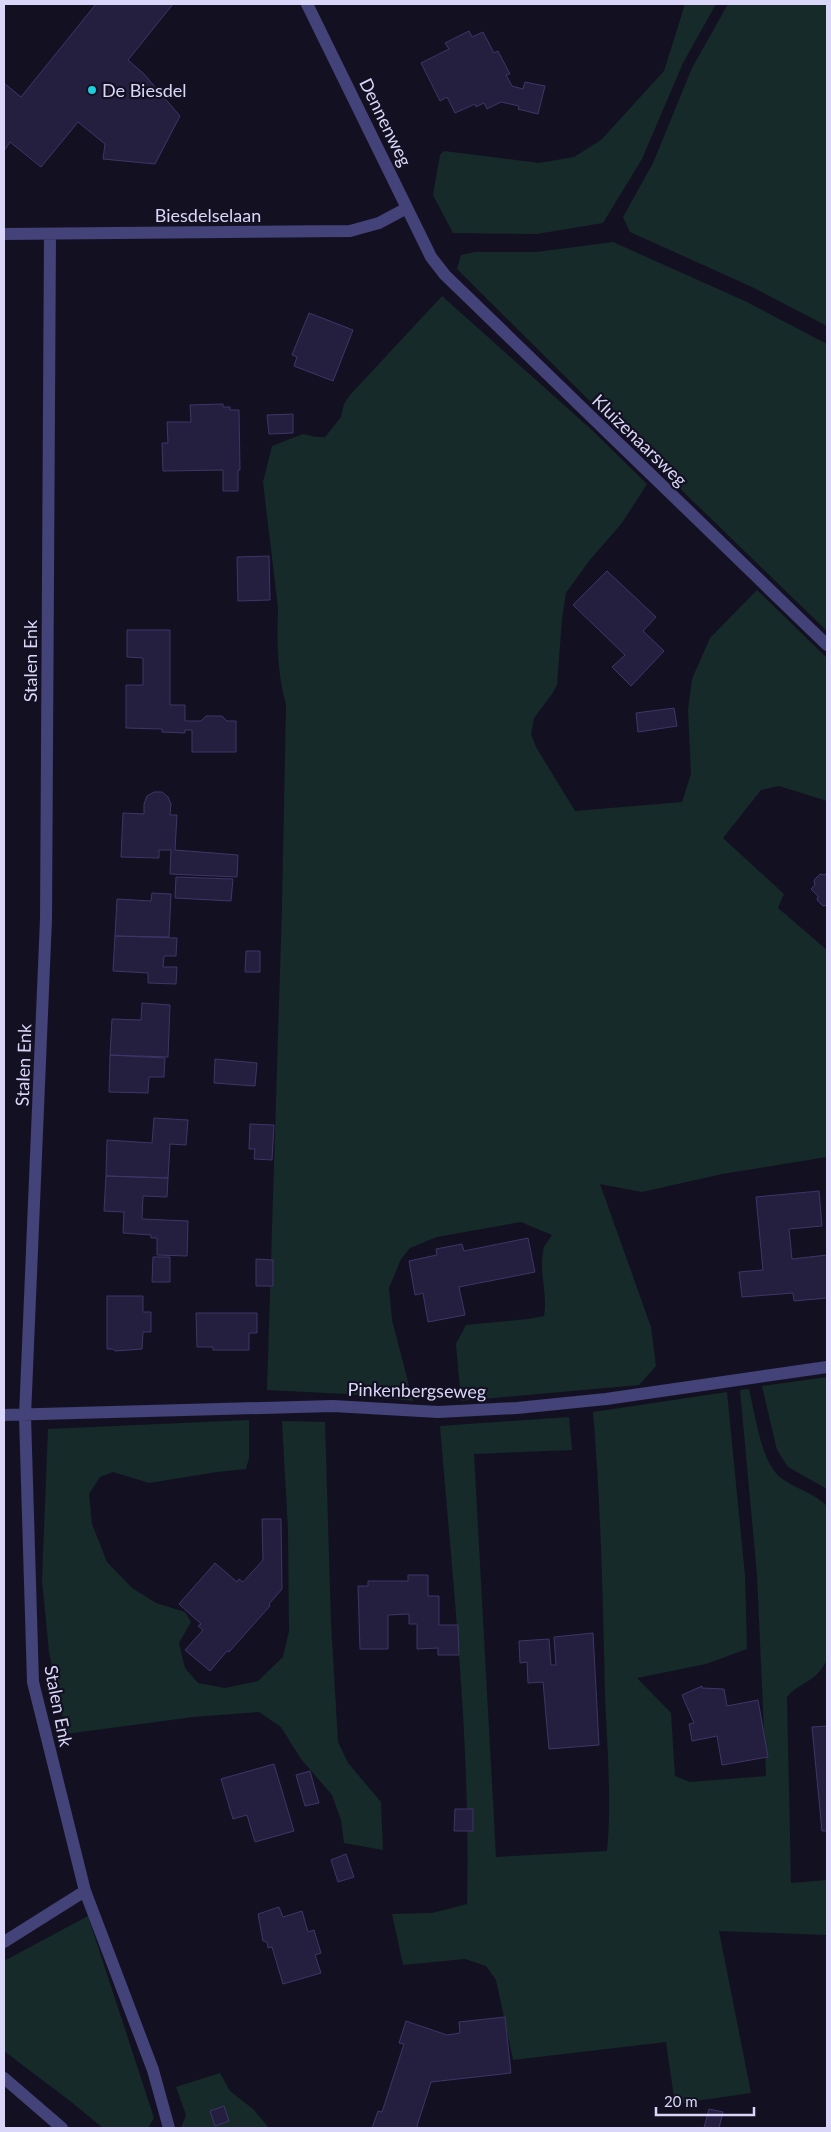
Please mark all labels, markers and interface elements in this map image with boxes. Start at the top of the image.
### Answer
street label: Dennenweg [355,74,417,170]
place label: De Biesdel [102,79,187,101]
marker: De Biesdel [86,84,98,96]
street label: Biesdelselaan [155,204,261,226]
street label: Kluizenaarsweg [588,389,692,491]
street label: Stalen Enk [19,619,41,702]
street label: Stalen Enk [11,1023,35,1107]
street label: Pinkenbergseweg [347,1378,487,1402]
street label: Stalen Enk [40,1663,78,1749]
scale bar [656,2084,754,2116]
text: 20 m [664,2092,698,2110]

